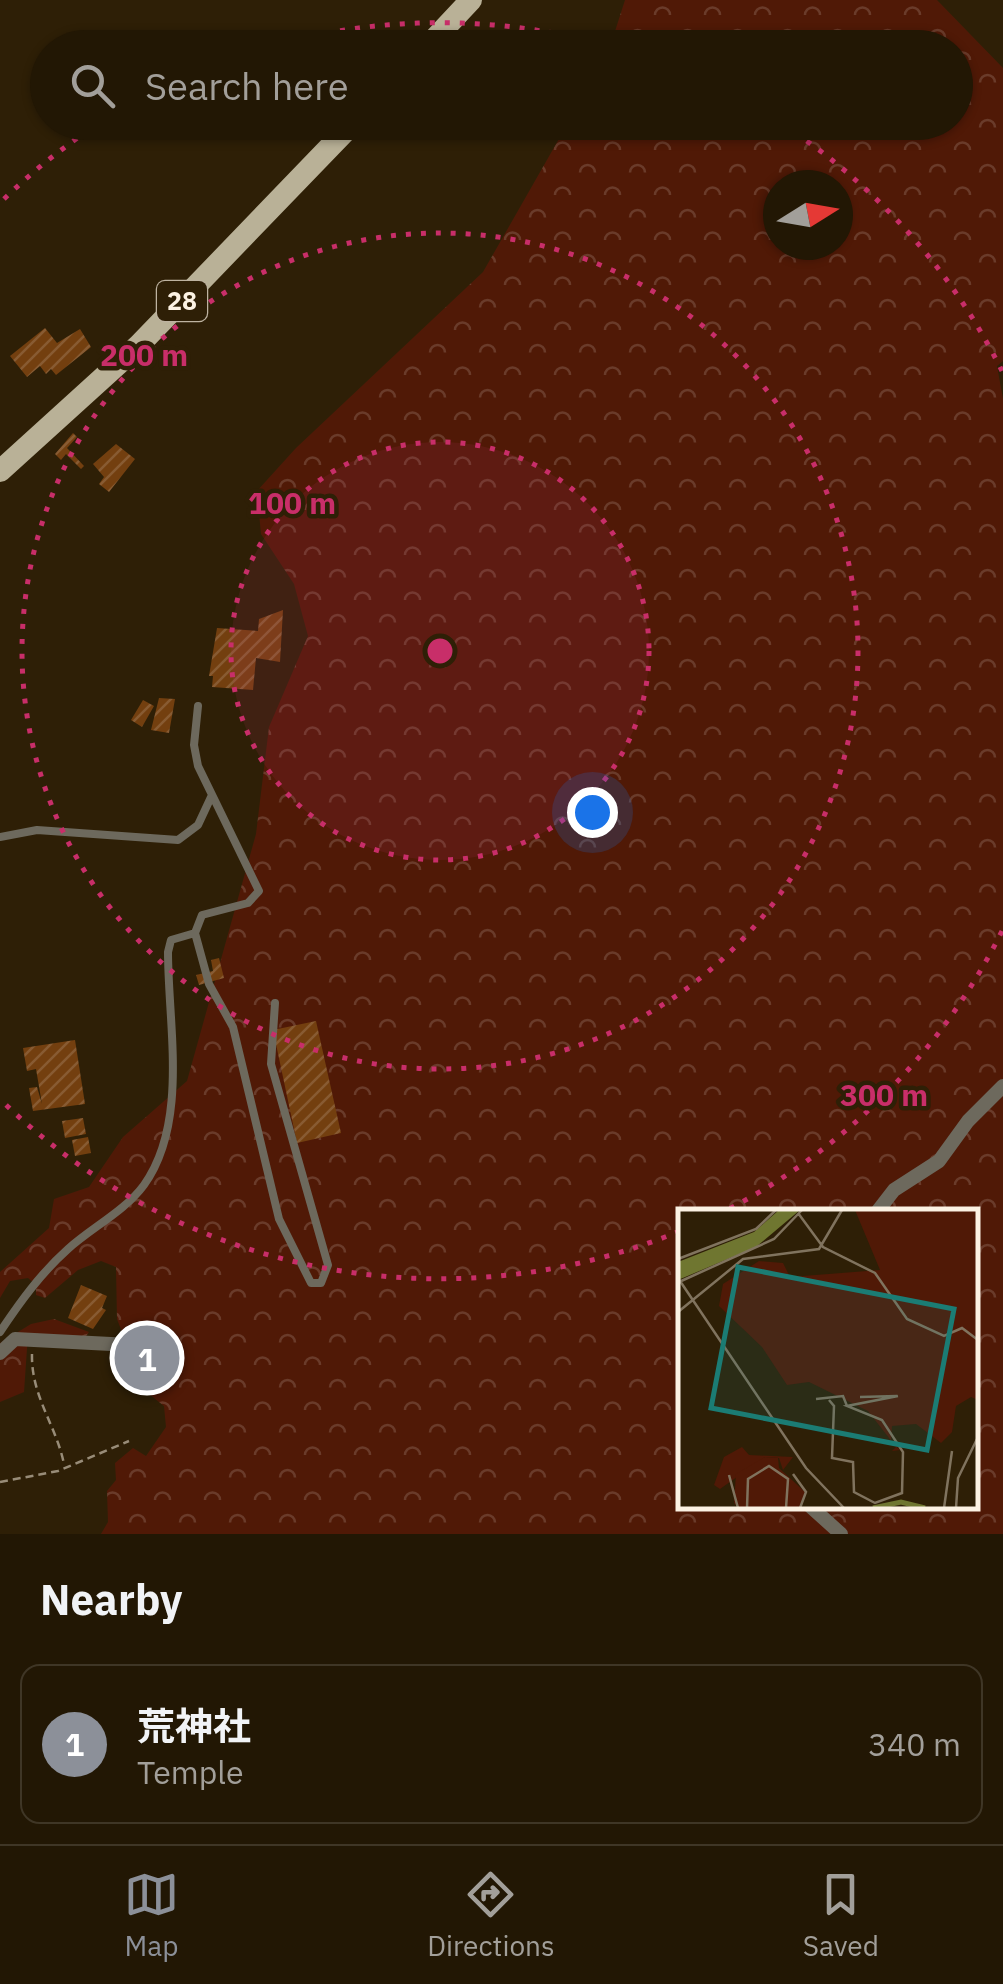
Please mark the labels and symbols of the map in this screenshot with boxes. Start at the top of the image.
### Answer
north arrow [763,170,853,260]
road number: 28 [157,281,207,321]
text: 200 m [100,335,188,374]
text: 100 m [248,483,336,522]
centre of rings [422,633,458,669]
your location [567,787,618,838]
text: 300 m [840,1075,928,1114]
inset map [678,1209,978,1509]
pin: 1 [114,1320,180,1396]

